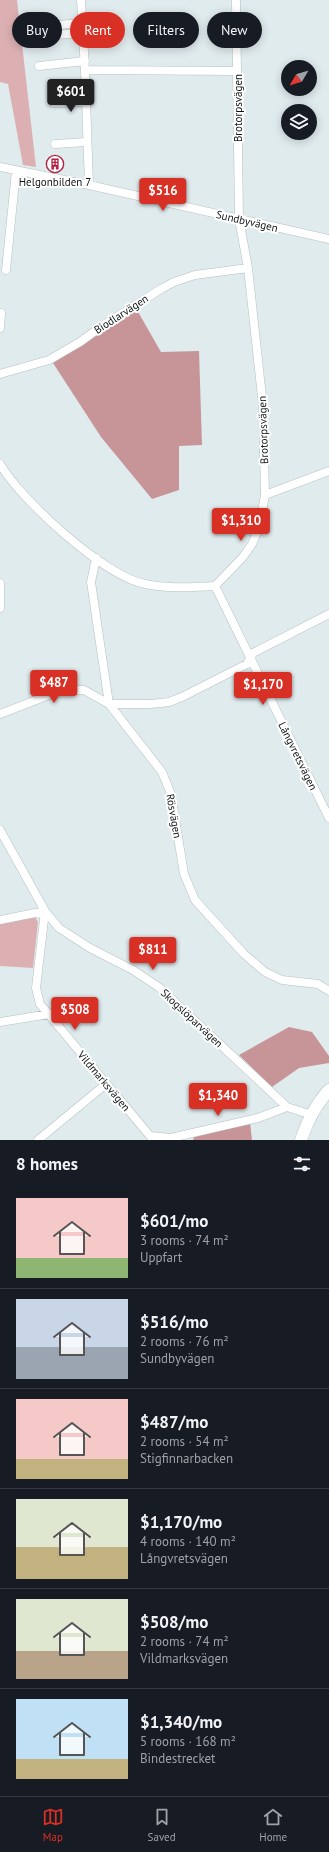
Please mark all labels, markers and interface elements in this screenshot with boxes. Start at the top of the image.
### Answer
chip: Buy [12,12,62,48]
chip: Rent [70,12,125,48]
chip: Filters [133,12,199,48]
chip: New [207,12,262,48]
north arrow [281,60,317,96]
map controls [281,60,317,140]
street label: Brotorpsvägen [231,74,245,142]
pin: $601 [47,79,95,113]
text: $601 [56,83,86,100]
button: layers [281,104,317,140]
building icon: Helgonbilden 7 [45,154,65,174]
place label: Helgonbilden 7 [19,175,91,189]
pin: $516 [139,178,187,212]
text: $516 [148,182,178,199]
street label: Sundbyvägen [215,207,279,235]
street label: Biodlarvägen [91,291,151,337]
street label: Brotorpsvägen [255,396,271,464]
pin: $1,310 [208,508,274,542]
text: $1,310 [221,512,261,529]
pin: $487 [30,670,78,704]
pin: $1,170 [230,672,296,706]
text: $487 [39,674,69,691]
text: $1,170 [243,676,283,693]
street label: Långvretsvägen [275,720,321,792]
street label: Rösvägen [163,793,185,839]
pin: $811 [129,937,177,971]
text: $811 [138,941,168,958]
street label: Skogslöparvägen [158,986,226,1050]
pin: $508 [51,997,99,1031]
text: $508 [60,1001,90,1018]
street label: Vildmarksvägen [74,1047,133,1114]
pin: $1,340 [185,1083,251,1117]
text: $1,340 [198,1087,238,1104]
text: 8 homes [16,1153,78,1175]
icon: filters [291,1153,313,1175]
text: $601/mo [140,1210,208,1232]
icon: home [48,1214,96,1262]
text: 3 rooms · 74 m² [140,1232,229,1249]
text: Uppfart [140,1249,182,1266]
text: $516/mo [140,1311,208,1333]
icon: home [48,1315,96,1363]
text: 2 rooms · 76 m² [140,1333,229,1350]
text: Sundbyvägen [140,1350,214,1367]
text: $487/mo [140,1411,208,1433]
icon: home [48,1415,96,1463]
text: 2 rooms · 54 m² [140,1433,229,1450]
text: Stigfinnarbacken [140,1450,233,1467]
text: $1,170/mo [140,1511,222,1533]
icon: home [48,1515,96,1563]
text: 4 rooms · 140 m² [140,1533,236,1550]
text: Långvretsvägen [140,1550,228,1567]
text: $508/mo [140,1611,208,1633]
icon: home [48,1615,96,1663]
text: 2 rooms · 74 m² [140,1633,229,1650]
text: Vildmarksvägen [140,1650,228,1667]
text: $1,340/mo [140,1711,222,1733]
icon: home [48,1715,96,1763]
text: 5 rooms · 168 m² [140,1733,236,1750]
text: Bindestrecket [140,1750,216,1767]
tab: Map [42,1806,64,1844]
tab: Saved [148,1806,176,1844]
tab: Home [259,1806,287,1844]

